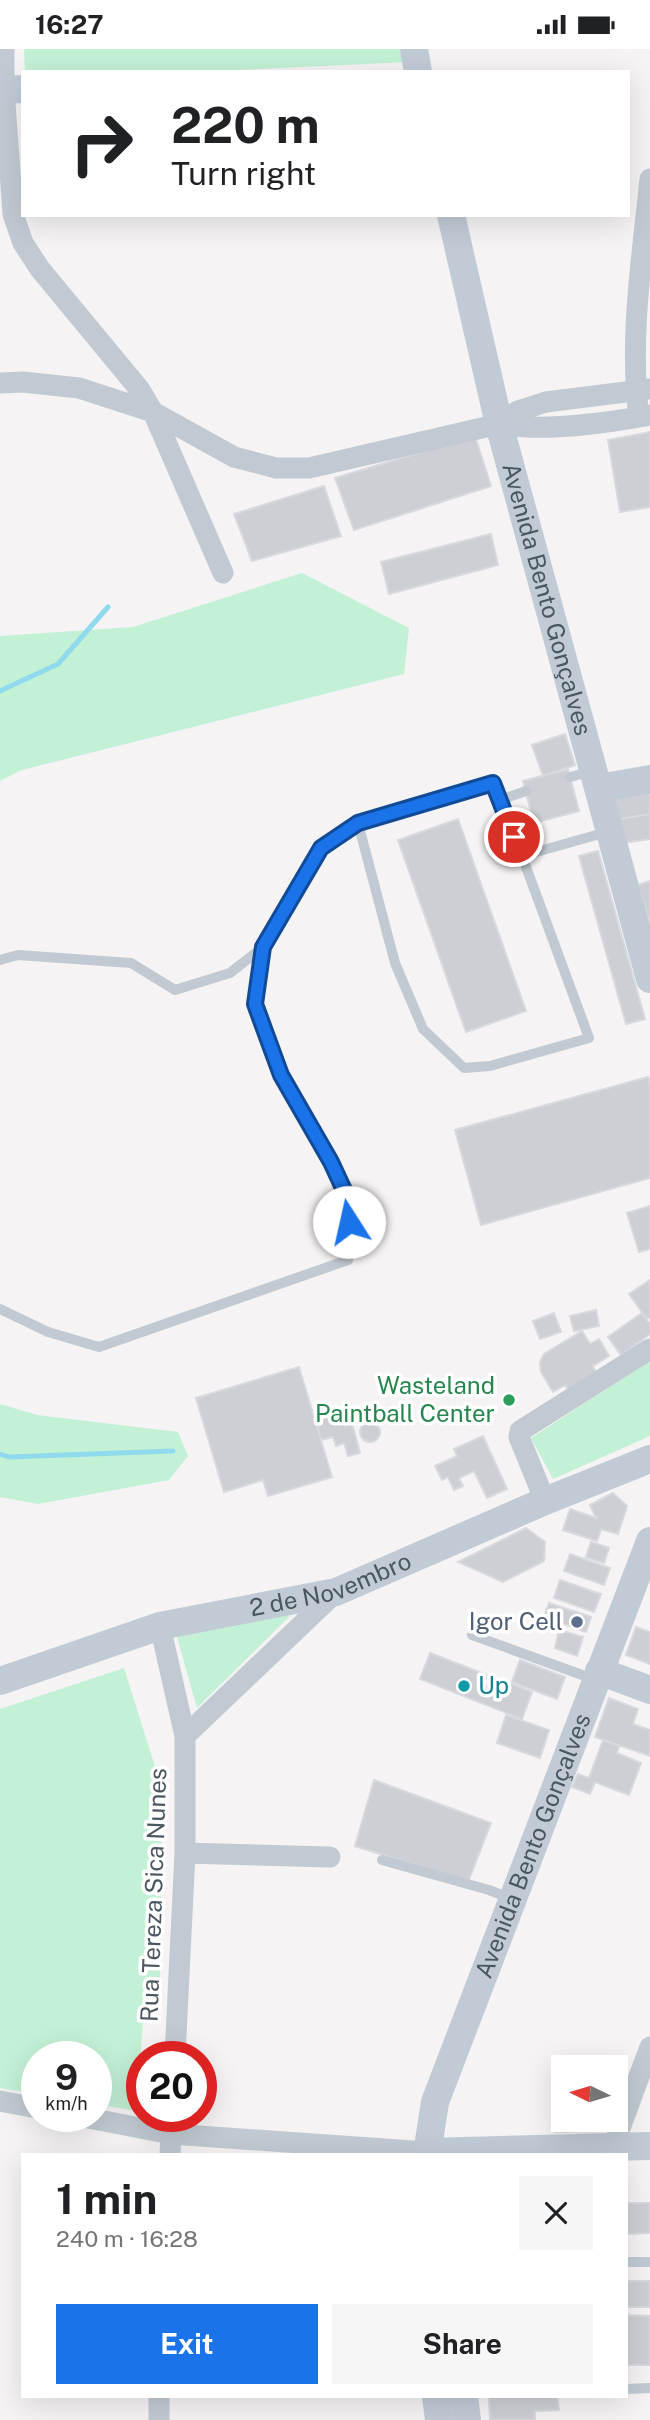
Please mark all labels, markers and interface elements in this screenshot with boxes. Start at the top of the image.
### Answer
text: 16:27 [35,9,104,40]
text: 220 m [171,96,320,154]
icon: right [56,98,147,189]
text: Turn right [171,155,316,192]
street label: Avenida Bento Gonçalves [497,460,598,738]
pin [484,807,544,867]
icon: arrive [495,818,533,856]
position arrow [312,1185,386,1259]
place label: Wasteland Paintball Center [315,1371,495,1427]
marker: Wasteland Paintball Center [501,1392,517,1408]
street label: 2 de Novembro [247,1546,415,1621]
place label: Igor Cell [469,1607,563,1635]
marker: Igor Cell [569,1614,585,1630]
place label: Up [478,1671,509,1699]
marker: Up [456,1678,472,1694]
street label: Avenida Bento Gonçalves [469,1709,596,1982]
street label: Rua Tereza Sica Nunes [135,1767,171,2022]
speed limit sign: 20 [126,2041,217,2132]
north arrow [551,2055,628,2131]
map controls [551,2055,628,2132]
text: 9 [55,2057,78,2098]
text: km/h [45,2093,88,2114]
text: 1 min [56,2174,157,2223]
button: close [519,2176,593,2250]
text: 240 m · 16:28 [56,2225,198,2252]
button: Exit [56,2304,318,2384]
button: Share [332,2304,593,2384]

